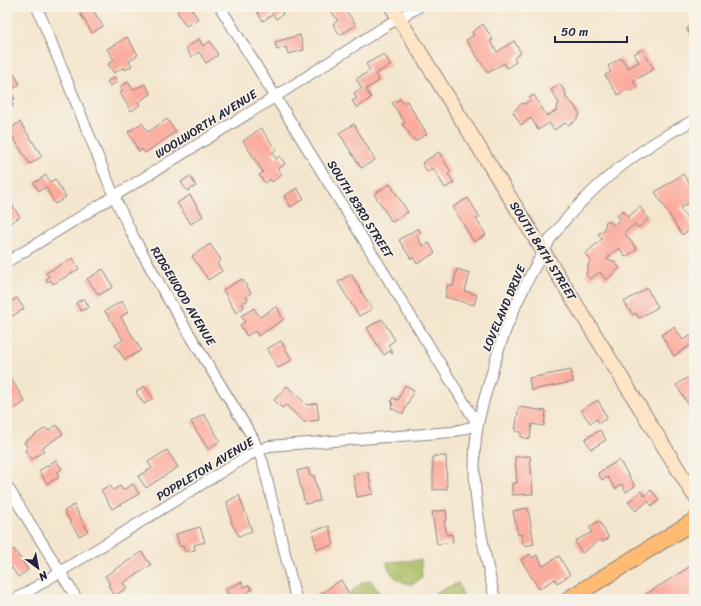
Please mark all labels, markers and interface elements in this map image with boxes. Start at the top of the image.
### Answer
scale bar [555,18,627,44]
text: 50 m [561,21,588,43]
street label: WOOLWORTH AVENUE [150,83,263,164]
street label: SOUTH 83RD STREET [321,156,400,263]
street label: SOUTH 84TH STREET [504,197,583,306]
street label: RIDGEWOOD AVENUE [144,242,222,351]
street label: LOVELAND DRIVE [476,260,533,355]
street label: POPPLETON AVENUE [152,430,259,507]
north arrow [18,548,58,588]
text: N [34,565,52,586]

